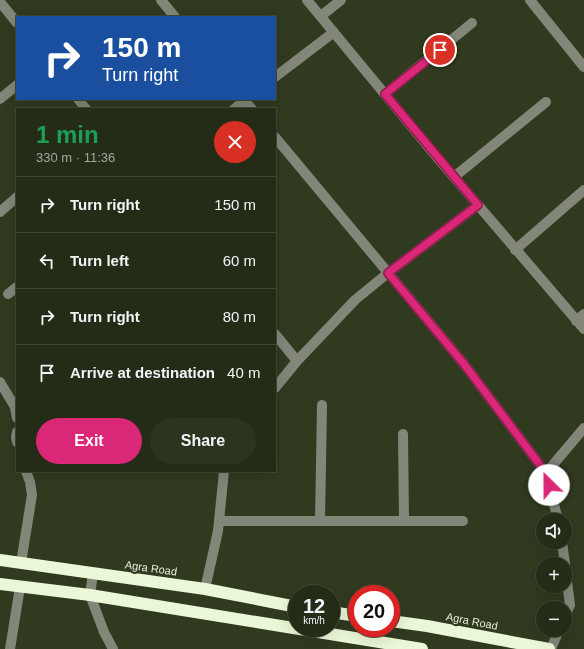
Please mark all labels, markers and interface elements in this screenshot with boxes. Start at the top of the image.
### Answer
icon: right [36,32,88,84]
text: 150 m [102,32,181,63]
pin [423,33,457,67]
icon: arrive [429,39,451,61]
text: Turn right [102,65,178,85]
text: 1 min [36,121,99,148]
button: close [214,121,256,163]
text: 330 m · 11:36 [36,150,115,165]
icon: right [36,194,58,216]
text: Turn right [70,196,140,213]
text: 150 m [214,196,256,213]
icon: left [36,250,58,272]
text: Turn left [70,252,129,269]
text: 60 m [223,252,256,269]
icon: right [36,306,58,328]
text: Turn right [70,308,140,325]
text: 80 m [223,308,256,325]
icon: arrive [36,362,58,384]
text: Arrive at destination [70,364,215,381]
text: 40 m [227,364,260,381]
button: Exit [36,418,142,464]
button: Share [150,418,256,464]
position arrow [528,464,570,506]
map controls [536,513,572,637]
button: sound [536,513,572,549]
button: + [536,557,572,593]
street label: Agra Road [124,558,178,578]
speed limit sign: 20 [348,585,400,637]
text: 12 [303,595,325,617]
button: − [536,601,572,637]
street label: Agra Road [445,610,499,632]
text: km/h [303,615,325,626]

